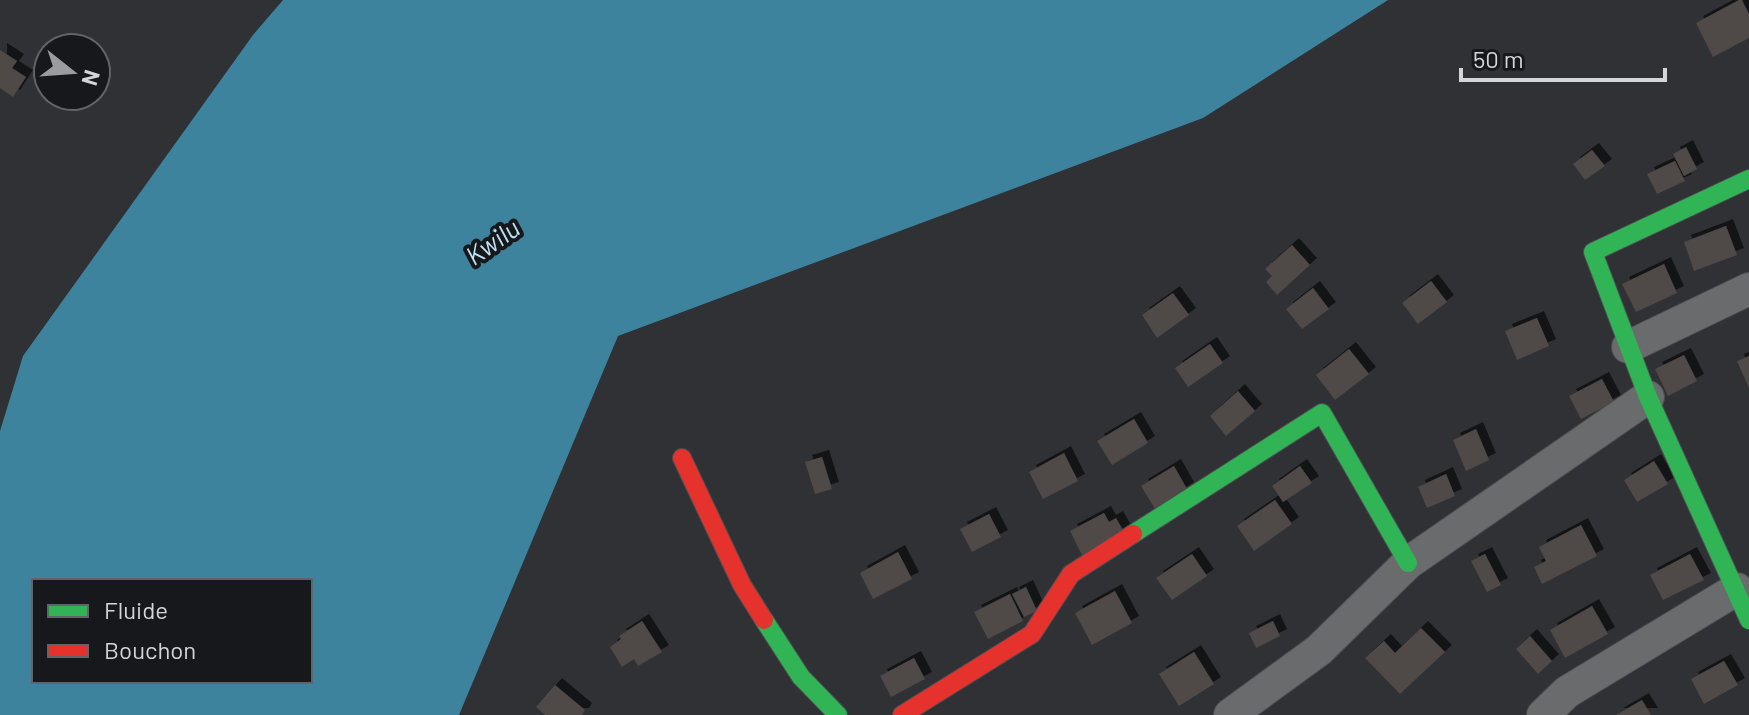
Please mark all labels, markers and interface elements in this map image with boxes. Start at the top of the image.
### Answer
north arrow [32,32,112,112]
scale bar [1461,32,1665,82]
text: 50 m [1473,44,1524,73]
text: N [78,67,107,89]
water label: Kwilu [459,211,525,271]
legend [32,579,312,683]
text: Fluide [104,595,168,624]
text: Bouchon [104,635,196,664]

